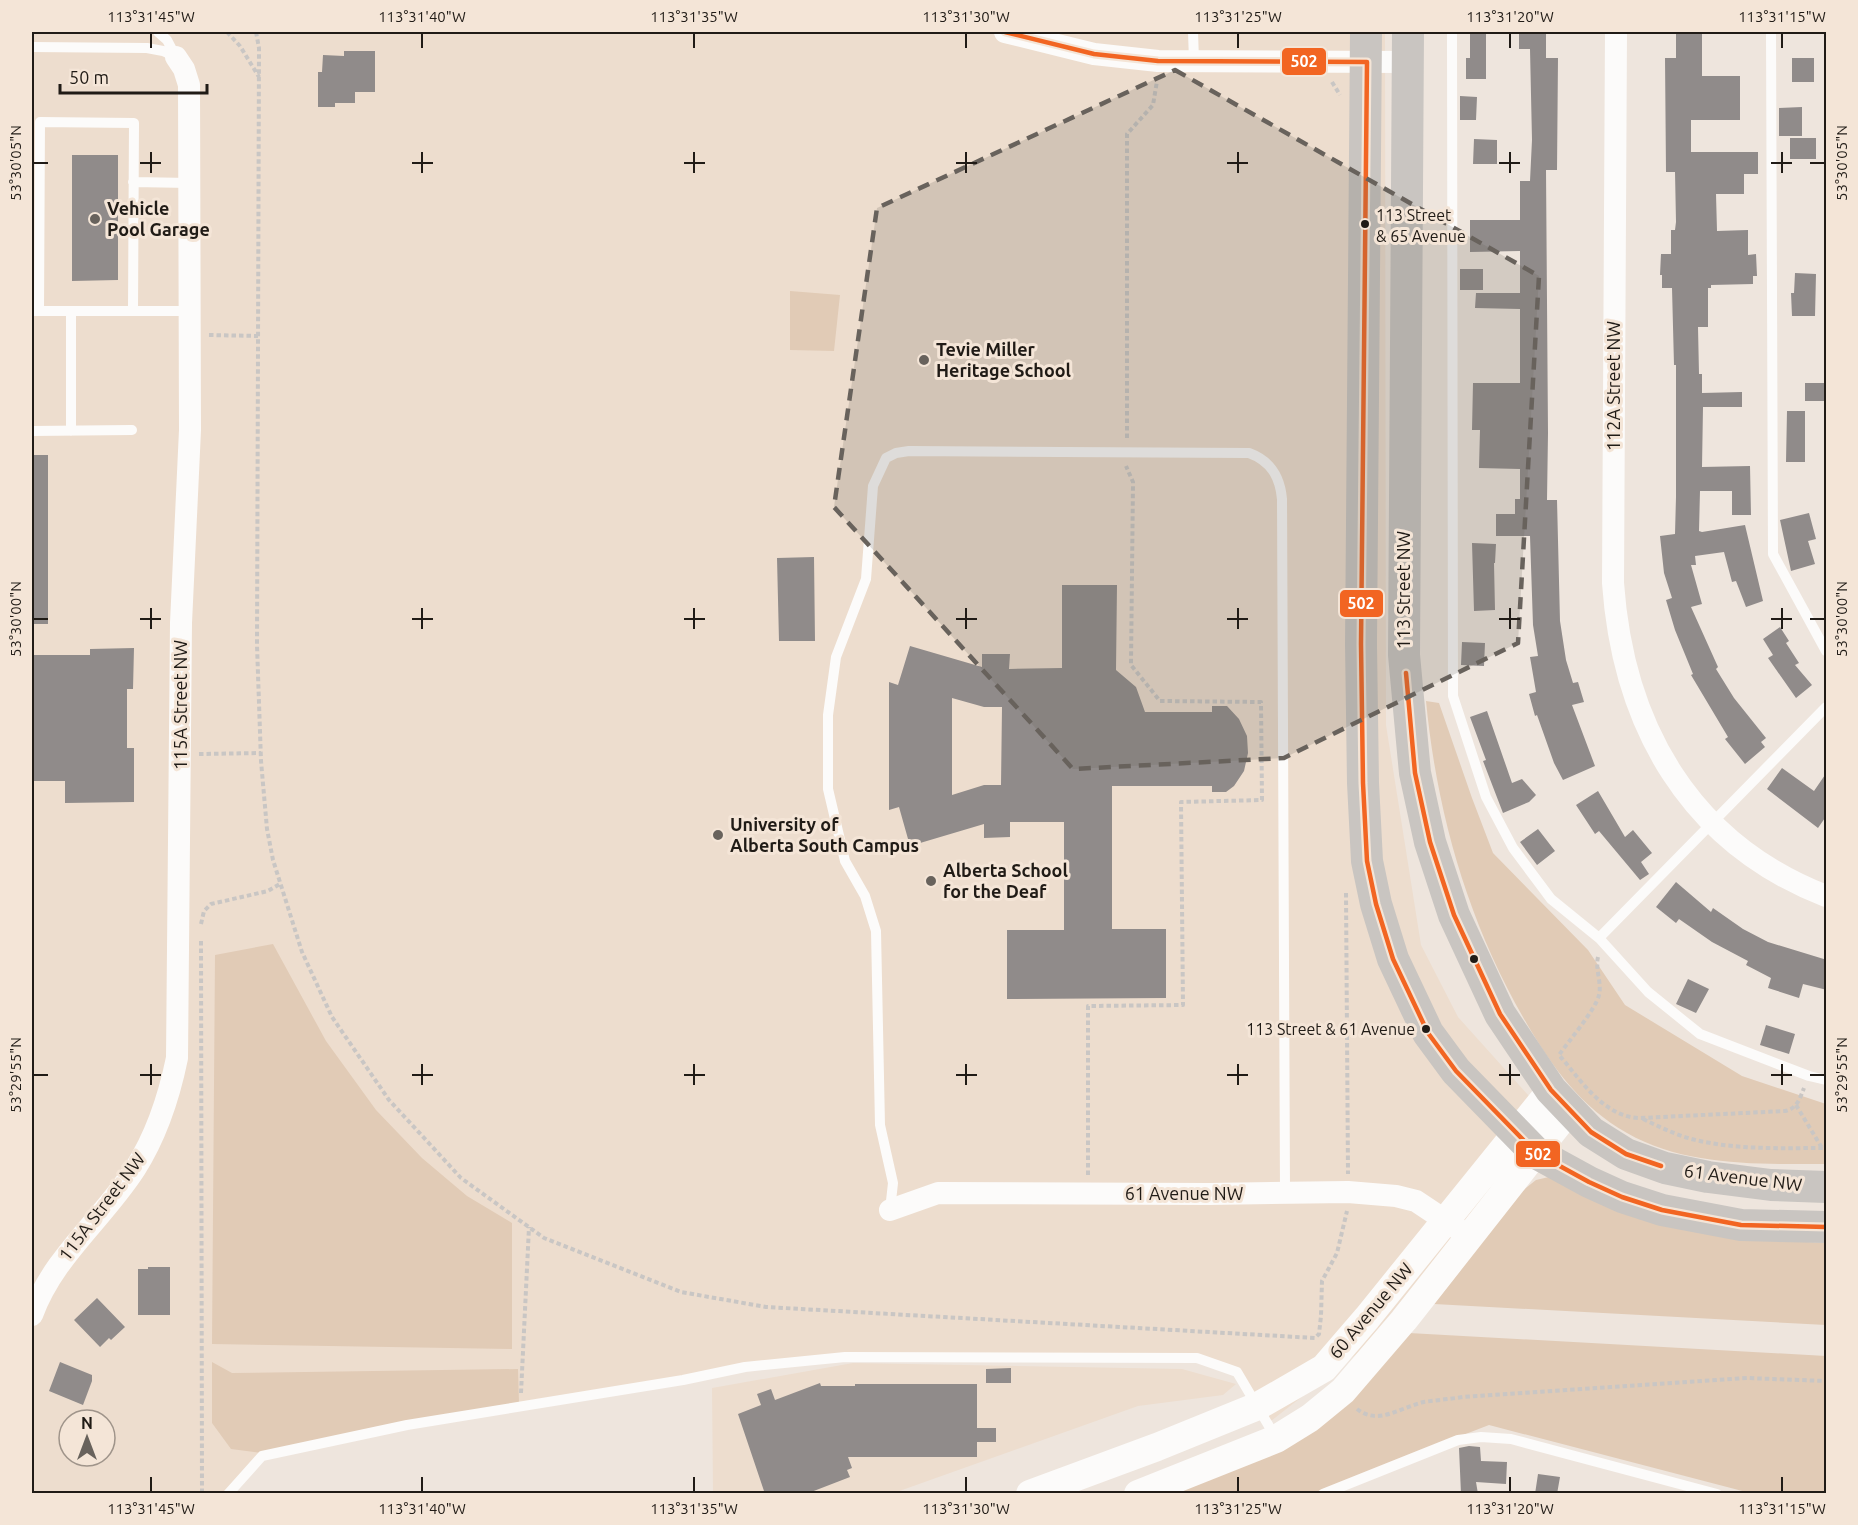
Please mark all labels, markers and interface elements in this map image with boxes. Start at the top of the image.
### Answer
text: 113°31'45"W [107,8,195,25]
text: 113°31'40"W [378,8,466,25]
text: 113°31'35"W [650,8,738,25]
text: 113°31'30"W [922,8,1010,25]
text: 113°31'25"W [1194,8,1282,25]
text: 113°31'20"W [1466,8,1554,25]
text: 113°31'15"W [1738,8,1826,25]
line badge: 502 [1281,47,1327,76]
text: 502 [1290,52,1318,70]
scale bar [60,57,207,95]
text: 50 m [69,67,109,87]
text: 53°30'05"N [7,125,24,201]
text: 53°30'05"N [1833,125,1850,201]
place label: Vehicle Pool Garage [107,198,210,239]
place label: 113 Street & 65 Avenue [1376,206,1466,245]
marker: Vehicle Pool Garage [88,212,102,226]
marker: 113 Street & 65 Avenue [1359,218,1371,230]
street label: 112A Street NW [1603,321,1623,451]
place label: Tevie Miller Heritage School [936,339,1072,380]
marker: Tevie Miller Heritage School [917,353,931,367]
street label: 113 Street NW [1393,530,1413,649]
text: 53°30'00"N [7,581,24,657]
text: 53°30'00"N [1833,581,1850,657]
line badge: 502 [1339,589,1384,618]
text: 502 [1347,594,1375,612]
street label: 115A Street NW [170,640,190,770]
place label: University of Alberta South Campus [730,814,919,855]
marker: University of Alberta South Campus [711,828,725,842]
place label: Alberta School for the Deaf [943,860,1068,901]
marker: Alberta School for the Deaf [924,874,938,888]
unlabelled marker [1468,953,1480,965]
place label: 113 Street & 61 Avenue [1246,1020,1415,1038]
marker: 113 Street & 61 Avenue [1420,1023,1432,1035]
text: 53°29'55"N [7,1037,24,1113]
text: 53°29'55"N [1833,1037,1850,1113]
line badge: 502 [1515,1140,1561,1168]
text: 502 [1524,1145,1552,1163]
street label: 115A Street NW [54,1148,149,1264]
street label: 61 Avenue NW [1683,1160,1804,1194]
street label: 61 Avenue NW [1125,1183,1244,1203]
street label: 60 Avenue NW [1324,1258,1416,1362]
north arrow [57,1408,117,1468]
text: N [81,1414,93,1432]
text: 113°31'45"W [107,1500,195,1517]
text: 113°31'40"W [378,1500,466,1517]
text: 113°31'35"W [650,1500,738,1517]
text: 113°31'30"W [922,1500,1010,1517]
text: 113°31'25"W [1194,1500,1282,1517]
text: 113°31'20"W [1466,1500,1554,1517]
text: 113°31'15"W [1738,1500,1826,1517]

